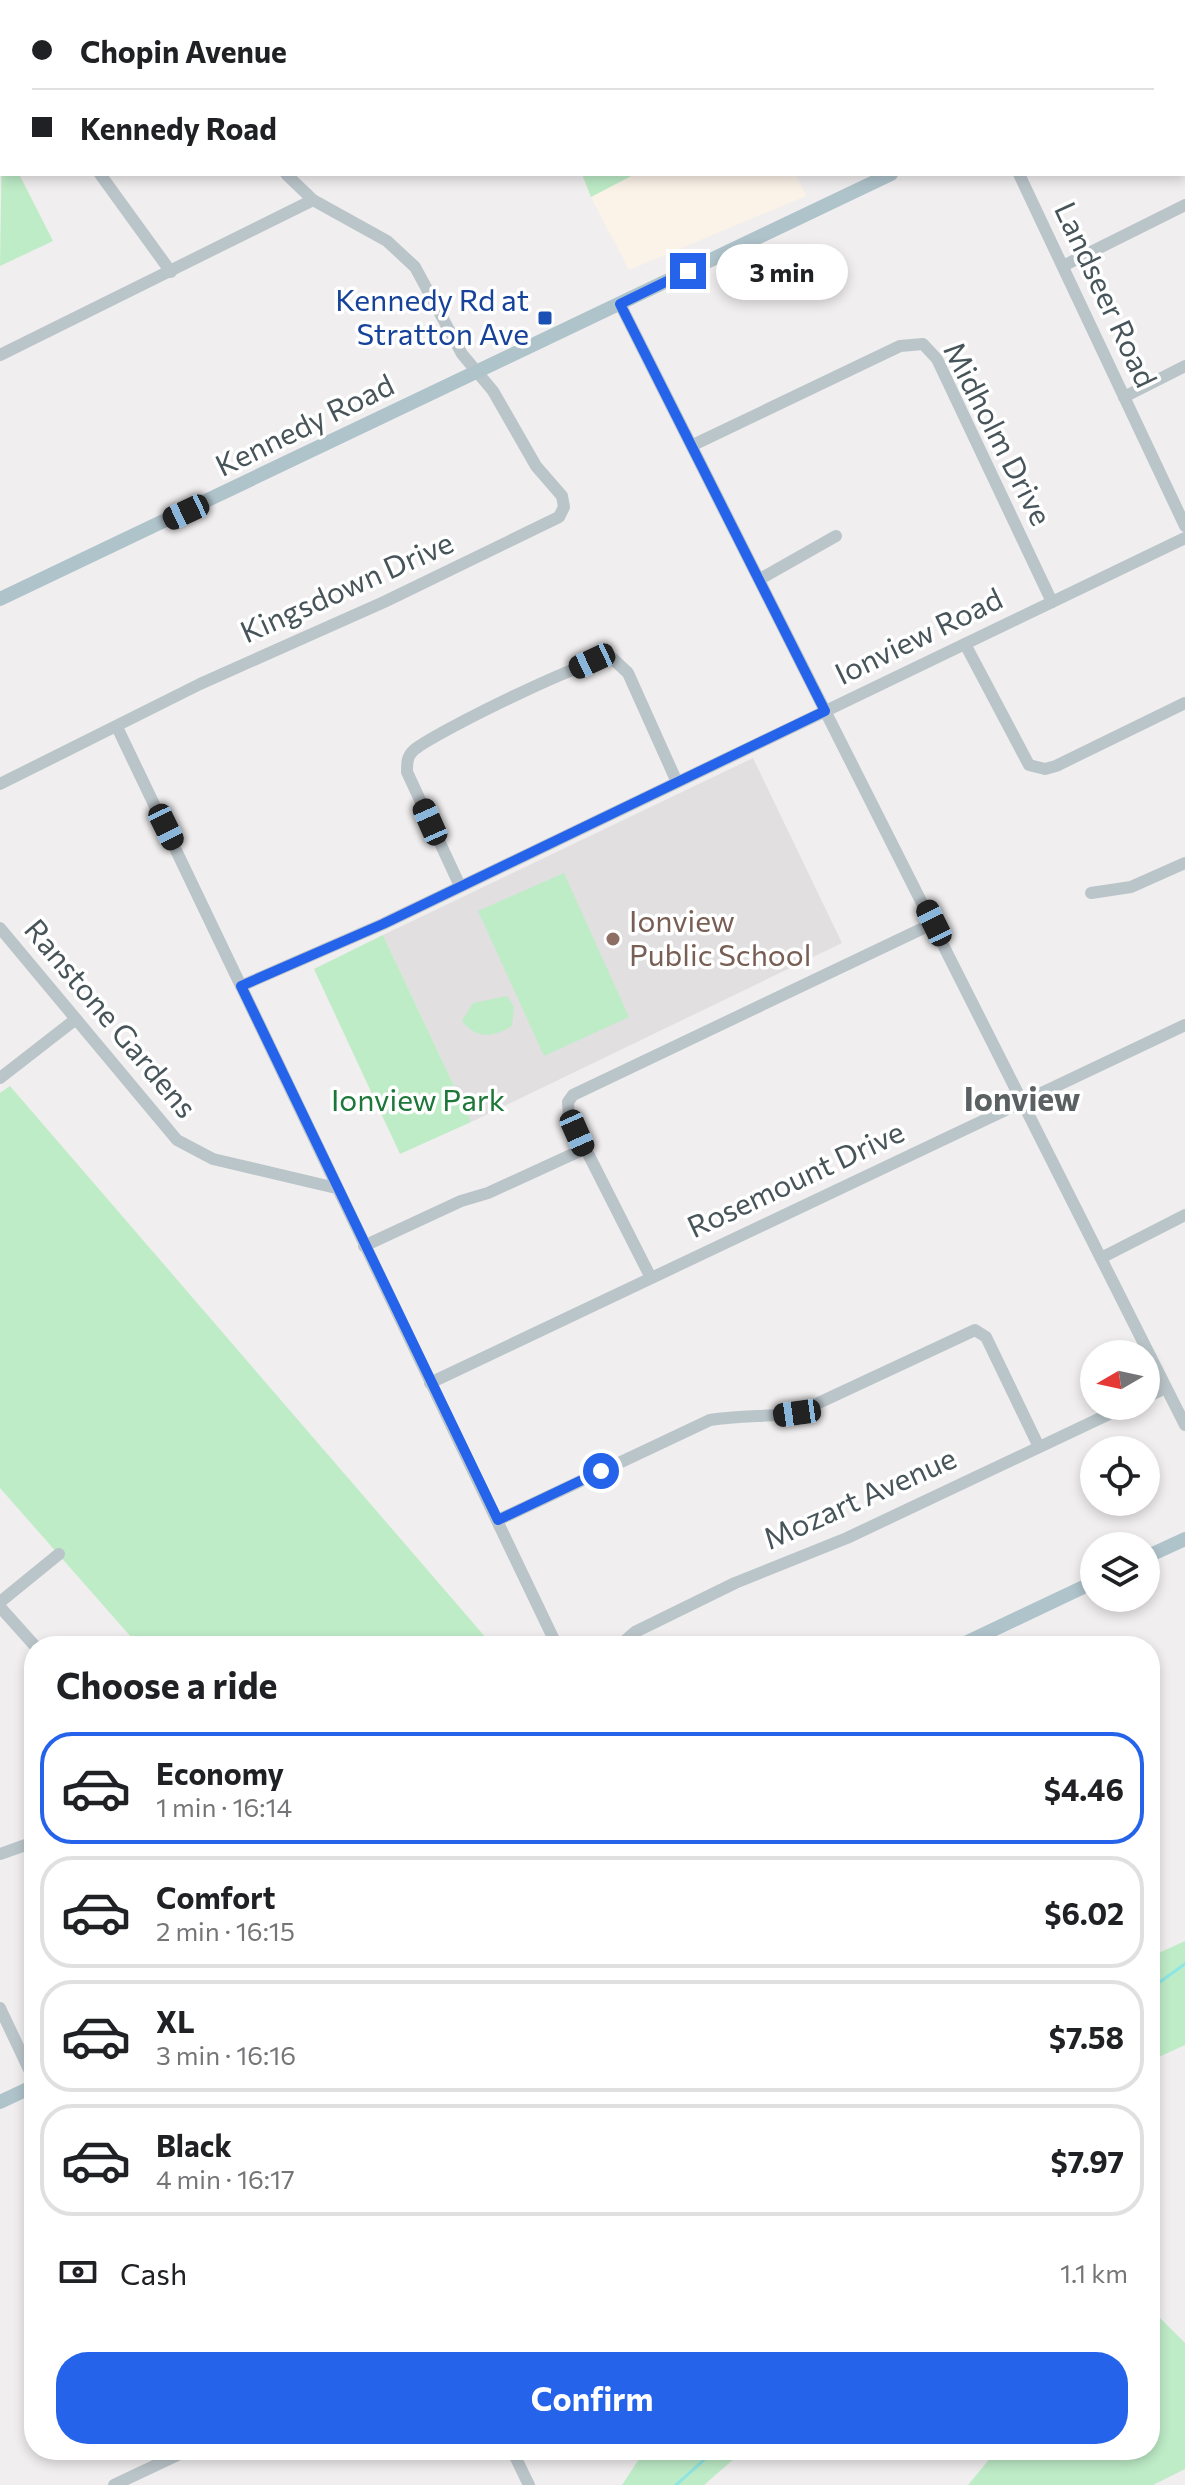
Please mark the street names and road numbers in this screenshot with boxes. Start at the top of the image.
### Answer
street label: Landseer Road [1048,195,1166,393]
street label: Midholm Drive [937,335,1061,531]
street label: Kennedy Road [209,365,399,483]
street label: Kingsdown Drive [234,522,458,649]
street label: Ionview Road [828,578,1008,691]
street label: Ranstone Gardens [18,910,206,1124]
street label: Rosemount Drive [681,1111,909,1244]
street label: Mozart Avenue [757,1438,961,1556]

